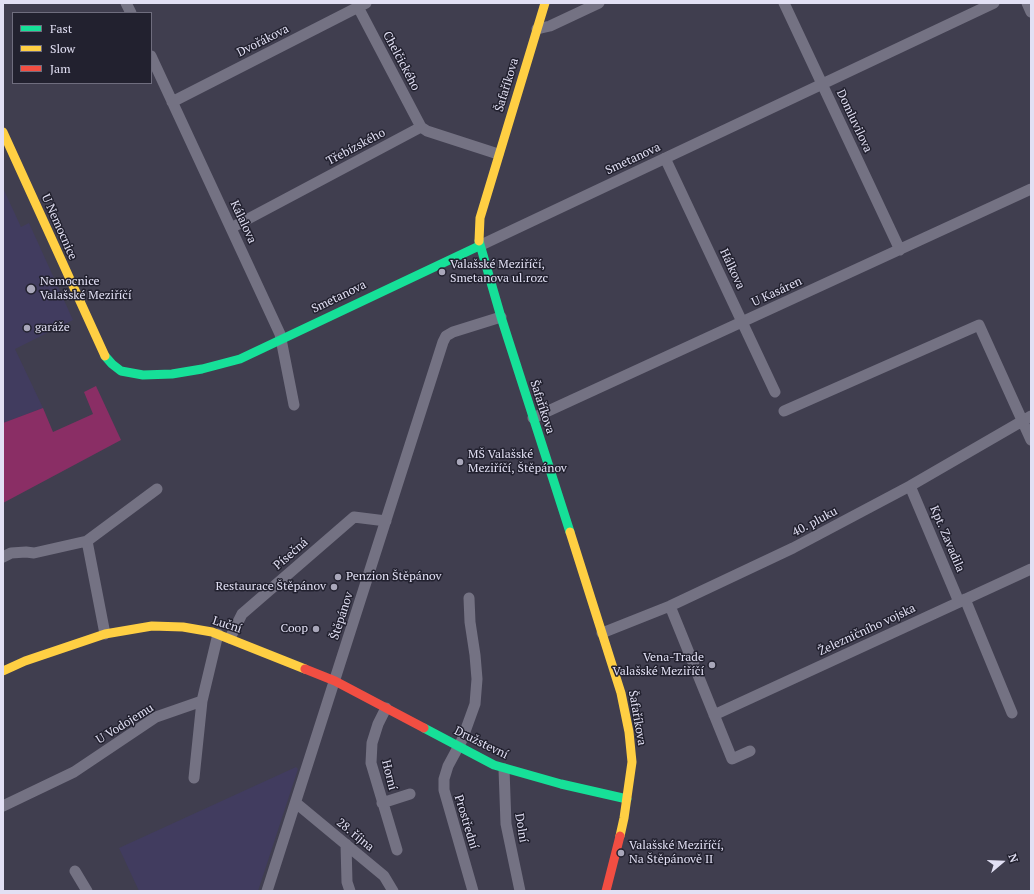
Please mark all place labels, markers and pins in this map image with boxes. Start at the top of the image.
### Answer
place label: Valašské Meziříčí, Smetanova ul.rozc [450,258,548,286]
marker: Valašské Meziříčí, Smetanova ul.rozc [437,267,447,277]
place label: Nemocnice Valašské Meziříčí [40,275,132,303]
marker: Nemocnice Valašské Meziříčí [25,283,37,295]
place label: garáže [35,321,70,335]
marker: garáže [22,323,32,333]
place label: MŠ Valašské Meziříčí, Štěpánov [468,448,567,476]
marker: MŠ Valašské Meziříčí, Štěpánov [455,457,465,467]
place label: Penzion Štěpánov [346,570,442,584]
marker: Penzion Štěpánov [333,572,343,582]
place label: Restaurace Štěpánov [216,580,326,594]
marker: Restaurace Štěpánov [329,582,339,592]
place label: Coop [280,622,308,636]
marker: Coop [311,624,321,634]
place label: Vena-Trade Valašské Meziříčí [612,651,704,679]
marker: Vena-Trade Valašské Meziříčí [707,660,717,670]
place label: Valašské Meziříčí, Na Štěpánově II [629,839,724,867]
marker: Valašské Meziříčí, Na Štěpánově II [616,848,626,858]

